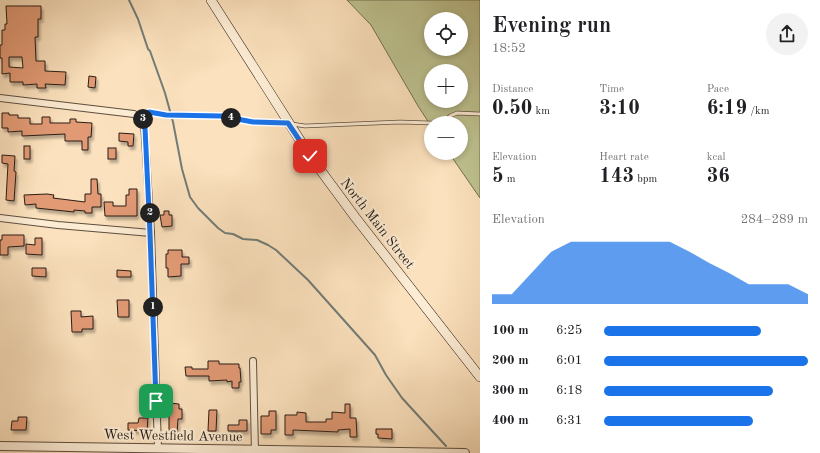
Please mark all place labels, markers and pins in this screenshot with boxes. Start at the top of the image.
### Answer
pin: 4 [221,108,241,128]
pin: 3 [133,109,153,129]
pin [293,139,327,173]
pin: 2 [140,203,160,223]
pin: 1 [143,297,163,317]
pin [139,384,173,418]

